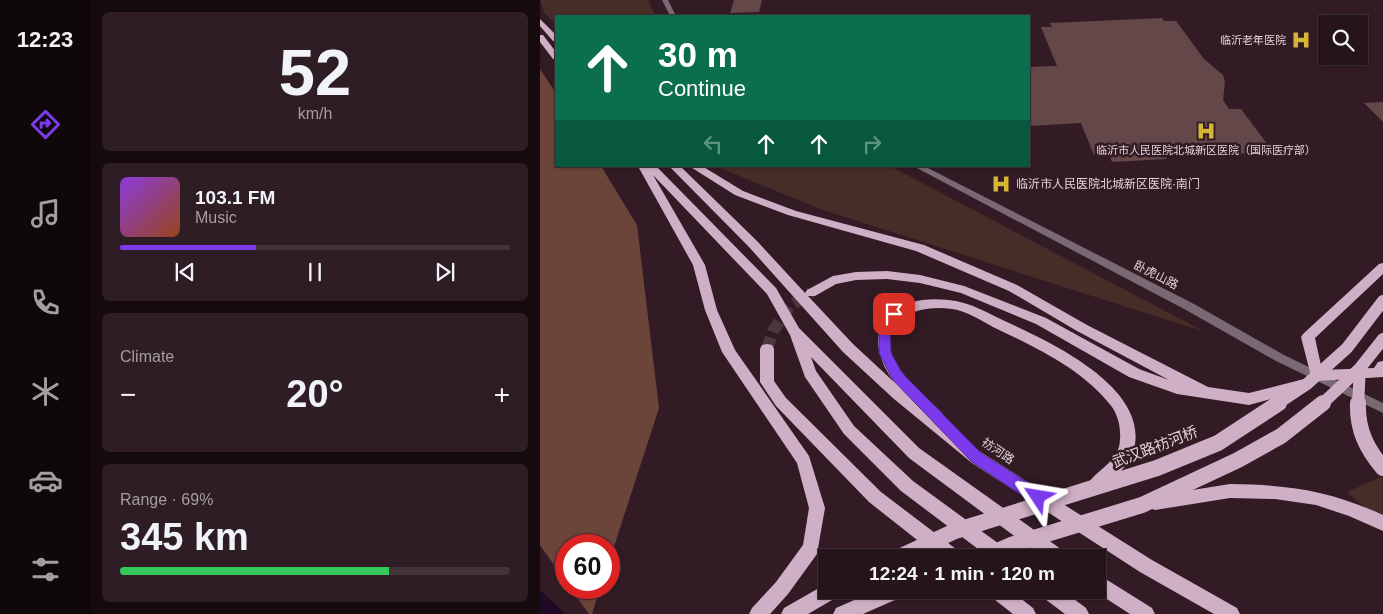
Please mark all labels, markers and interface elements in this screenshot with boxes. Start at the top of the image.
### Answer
map controls [1318,15,1368,65]
button: search [1318,15,1368,65]
text: 12:23 [17,27,73,52]
hospital icon: 临沂老年医院 [1290,29,1312,51]
place label: 临沂老年医院 [1220,34,1286,46]
icon: ahead [575,35,640,100]
text: 30 m [658,35,738,74]
text: 52 [279,36,351,109]
text: Continue [658,76,746,101]
text: km/h [298,105,332,122]
icon: directions [28,107,63,142]
hospital icon: 临沂市人民医院北城新区医院（国际医疗部） [1195,120,1217,142]
icon: left [699,130,727,158]
icon: ahead [752,130,780,158]
icon: ahead [805,130,833,158]
icon: right [858,130,886,158]
place label: 临沂市人民医院北城新区医院（国际医疗部） [1096,144,1316,156]
hospital icon: 临沂市人民医院北城新区医院·南门 [990,173,1012,195]
place label: 临沂市人民医院北城新区医院·南门 [1016,177,1200,191]
text: 103.1 FM [195,187,275,208]
icon: music [28,196,63,231]
text: Music [195,209,237,226]
icon: previous [171,258,199,286]
icon: pause [301,258,329,286]
icon: next [431,258,459,286]
street label: 卧虎山路 [1131,258,1181,292]
icon: phone [28,285,63,320]
pin [873,293,915,335]
icon: arrive [880,300,908,328]
text: Climate [120,348,174,365]
text: 20° [286,373,344,415]
icon: climate [28,374,63,409]
text: − [120,379,136,410]
text: + [494,379,510,410]
street label: 武汉路祊河桥 [1110,422,1200,471]
street label: 祊河路 [979,435,1017,467]
icon: car [28,463,63,498]
position arrow [1011,470,1063,522]
text: Range · 69% [120,491,213,508]
text: 345 km [120,516,249,558]
speed limit sign: 60 [555,534,620,599]
icon: filters [28,552,63,587]
text: 12:24 · 1 min · 120 m [869,563,1055,584]

